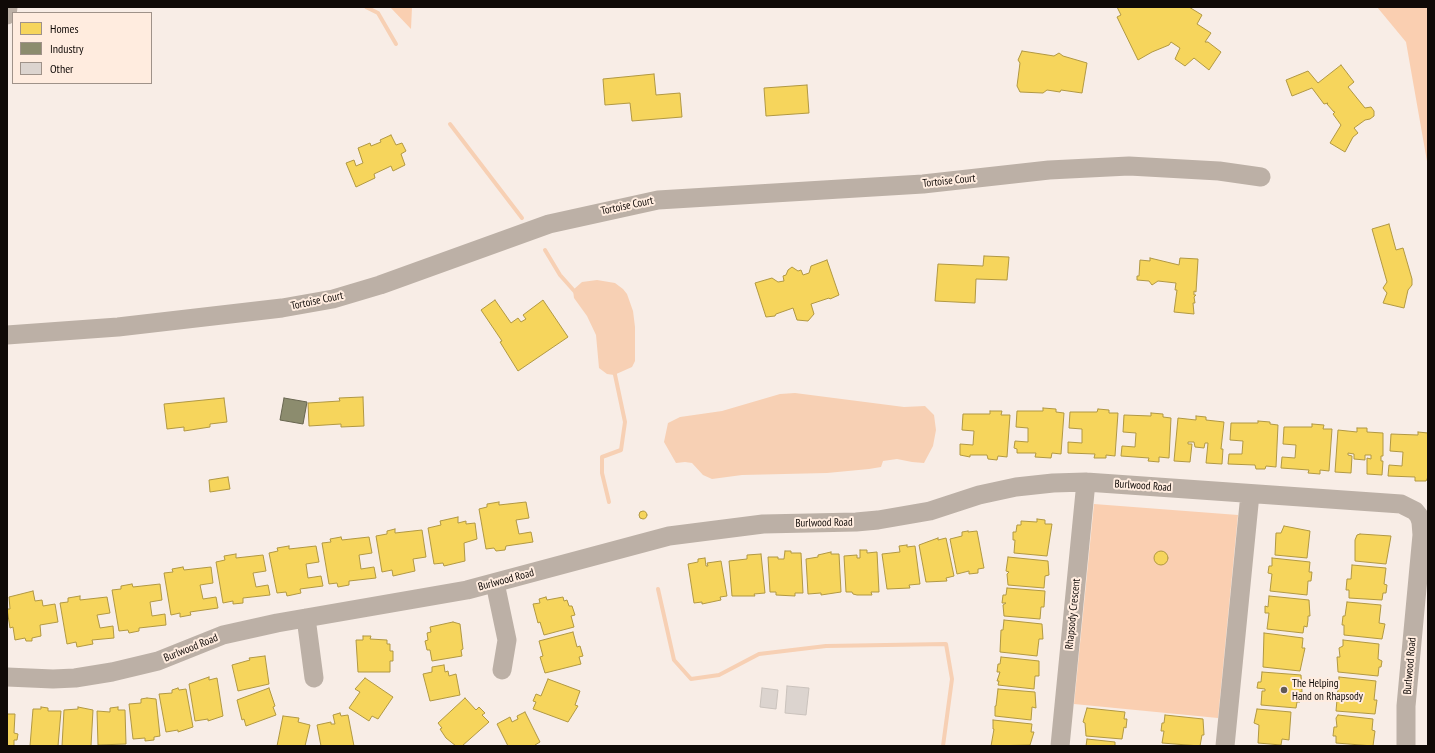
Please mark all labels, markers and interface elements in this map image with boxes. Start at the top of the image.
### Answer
legend [12,12,152,84]
text: Homes [50,21,78,36]
text: Industry [50,41,84,56]
text: Other [50,61,73,76]
street label: Tortoise Court [922,172,976,190]
street label: Tortoise Court [600,194,654,218]
street label: Tortoise Court [290,289,344,313]
street label: Burlwood Road [1114,477,1172,495]
street label: Burlwood Road [795,516,853,530]
street label: Burlwood Road [477,566,535,594]
street label: Rhapsody Crescent [1063,578,1083,650]
street label: Burlwood Road [162,631,220,665]
street label: Burlwood Road [1401,637,1419,695]
place label: The Helping Hand on Rhapsody [1292,677,1363,703]
marker: The Helping Hand on Rhapsody [1279,685,1289,695]

